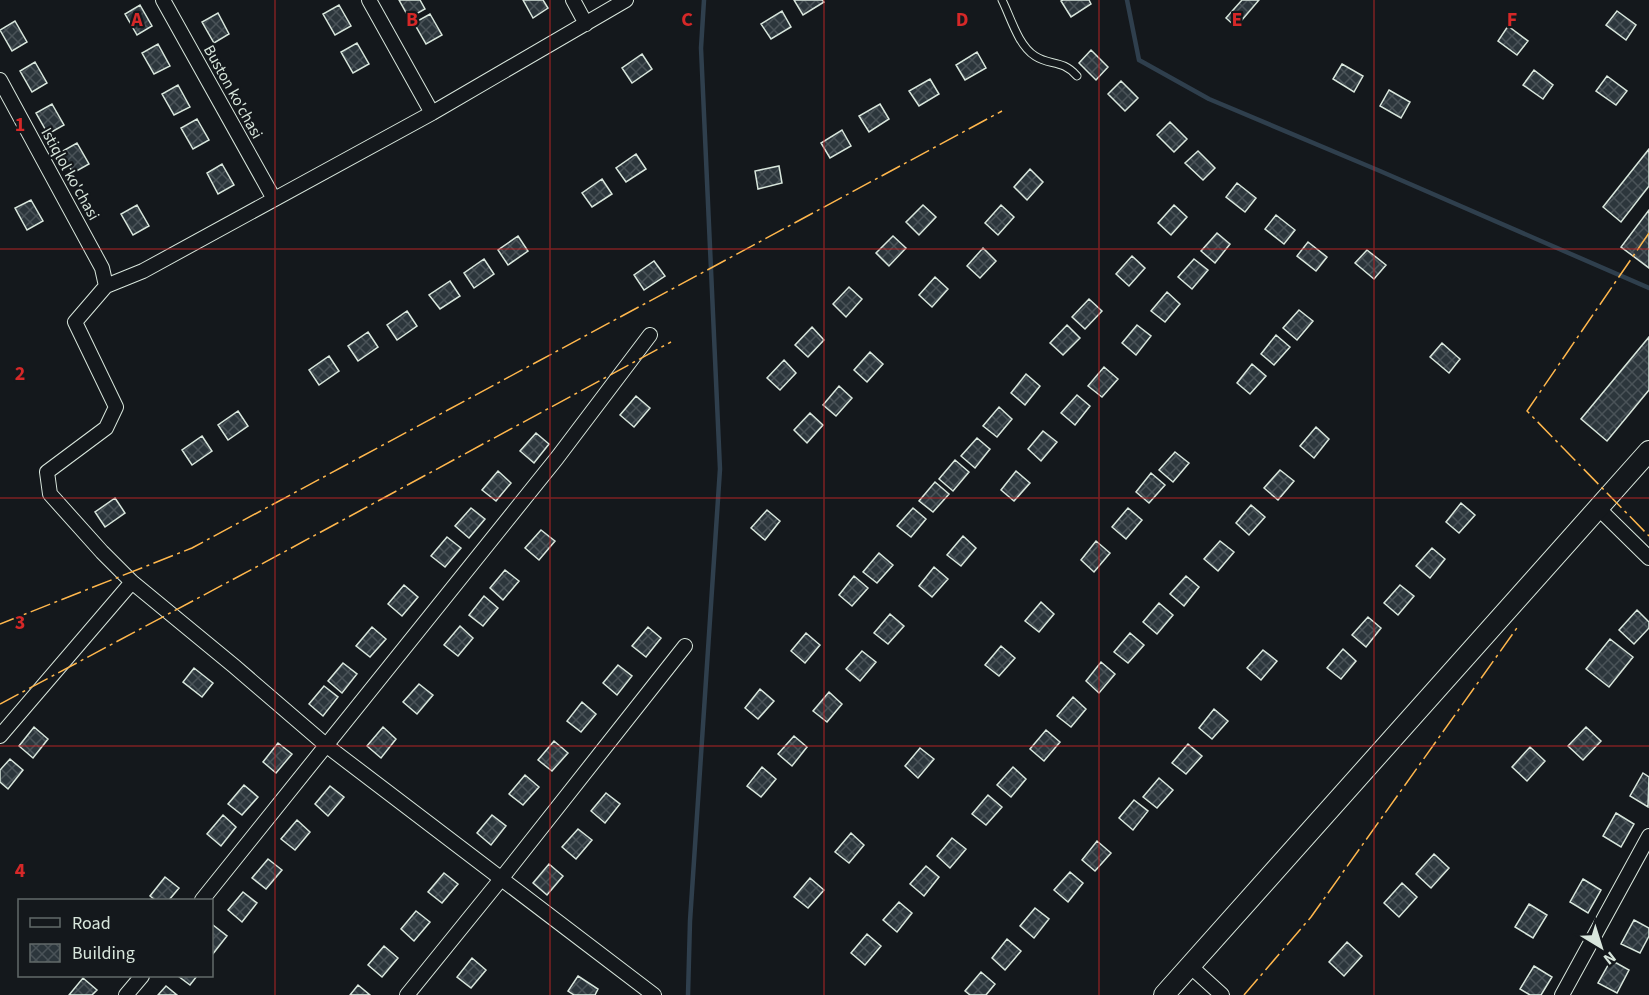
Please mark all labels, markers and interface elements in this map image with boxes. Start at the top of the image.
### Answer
text: A [130,6,143,34]
text: B [406,6,418,34]
text: C [681,6,693,34]
text: D [956,6,968,34]
text: E [1232,6,1242,34]
text: F [1507,6,1517,34]
street label: Buston ko'chasi [198,41,268,143]
text: 1 [15,111,25,139]
street label: Istiqlol ko'chasi [35,124,105,224]
text: 2 [15,360,25,388]
text: 3 [15,609,25,637]
text: 4 [15,857,26,885]
legend [18,899,213,977]
text: Road [72,911,111,936]
north arrow [1571,917,1631,977]
text: Building [72,941,135,966]
text: N [1599,946,1621,970]

